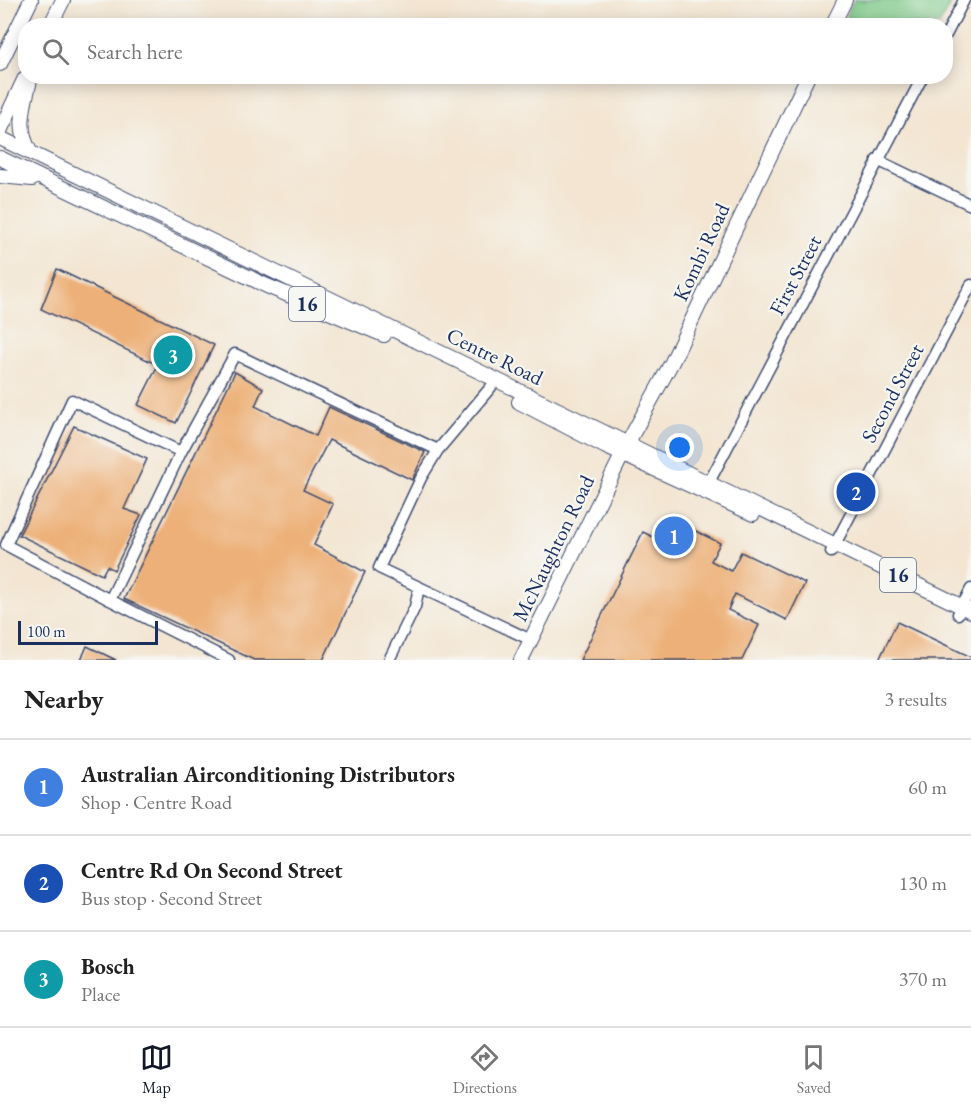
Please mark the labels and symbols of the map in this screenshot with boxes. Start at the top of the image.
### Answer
street label: Kombi Road [667,198,736,305]
street label: First Street [763,230,827,320]
road number: 16 [289,287,325,321]
street label: Centre Road [442,321,548,391]
pin: 3 [154,332,192,378]
street label: Second Street [855,338,930,447]
your location [665,433,694,462]
street label: McNaughton Road [506,470,600,626]
pin: 2 [836,470,876,514]
pin: 1 [654,514,694,558]
road number: 16 [880,558,916,592]
scale bar [18,618,158,646]

